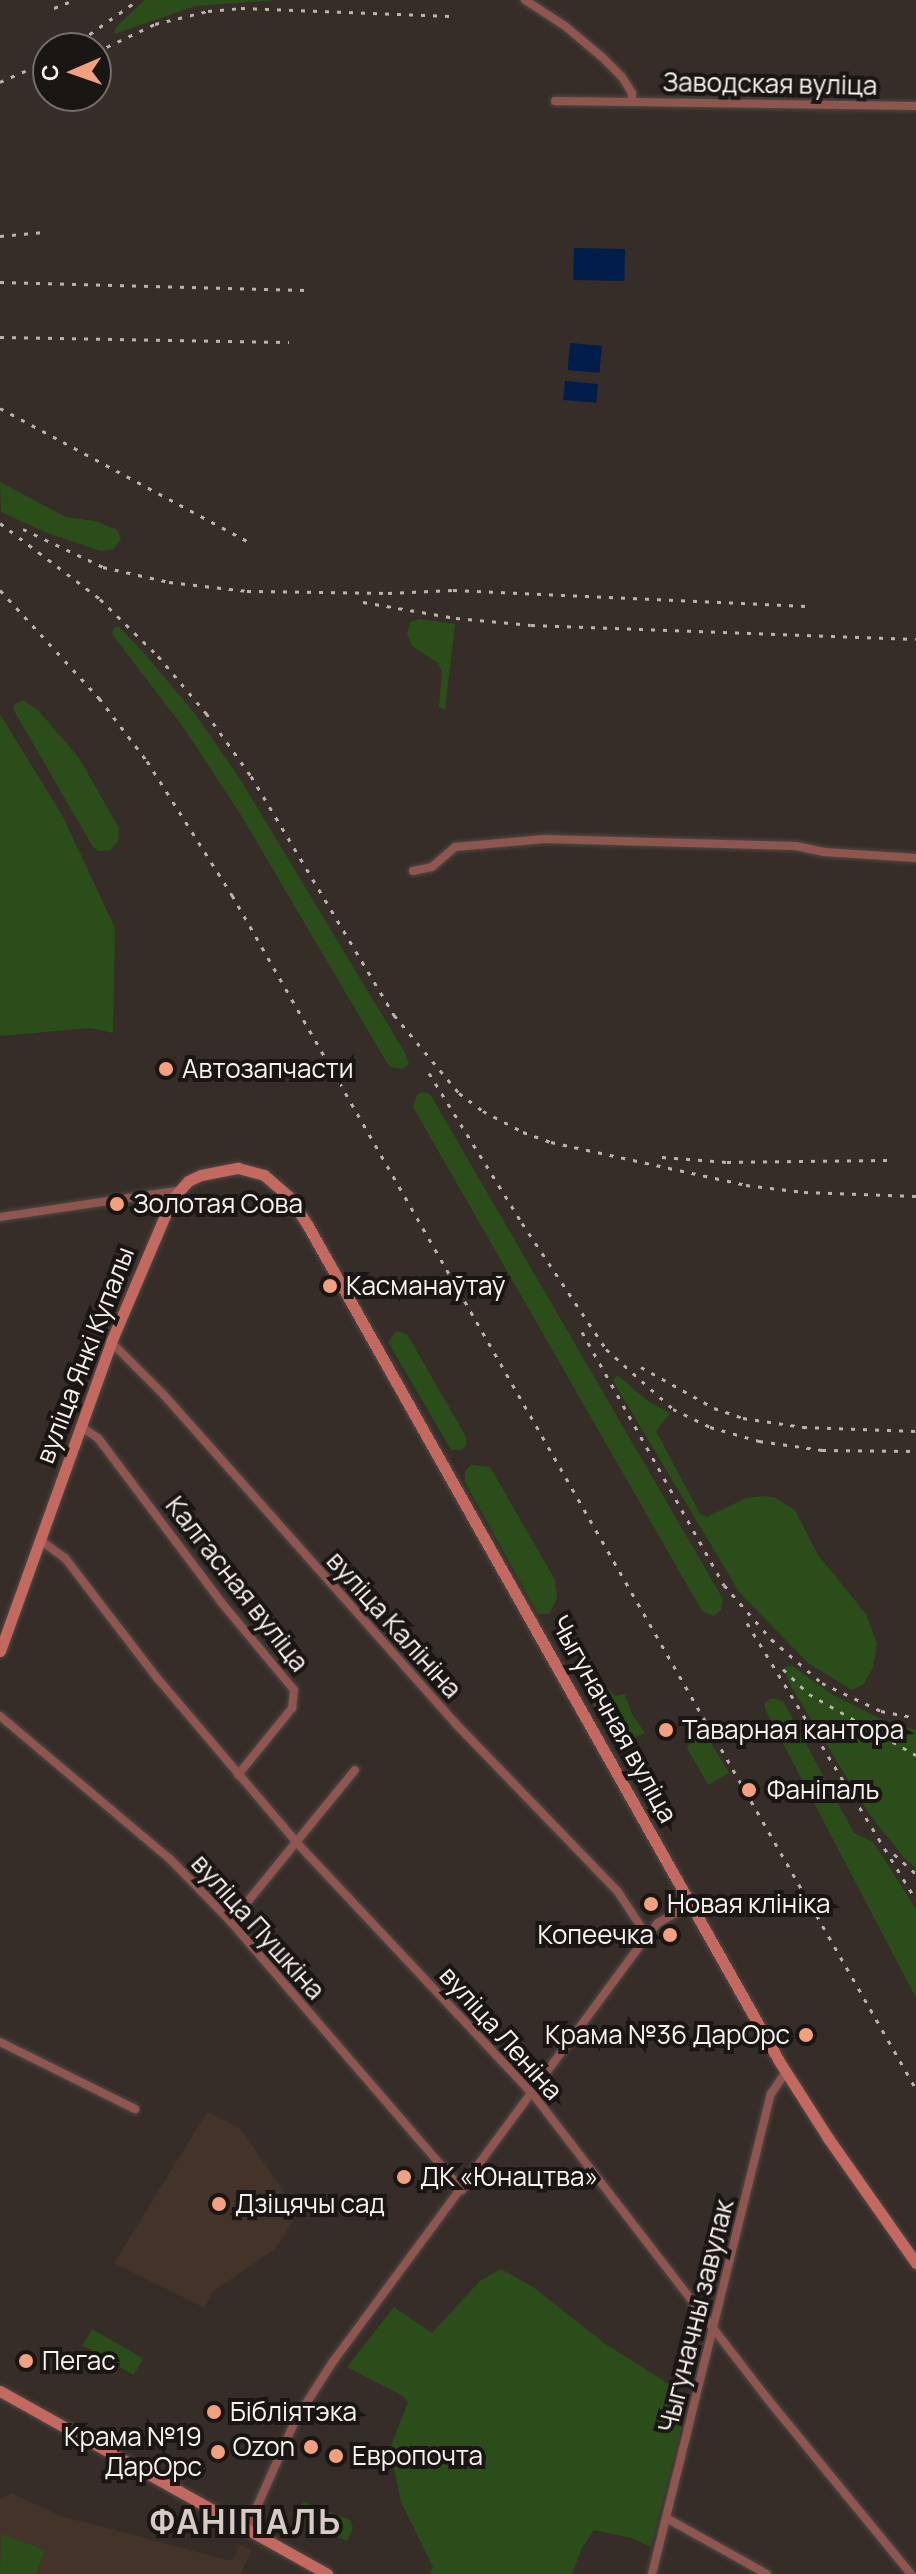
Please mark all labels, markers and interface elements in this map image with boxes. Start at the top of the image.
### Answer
north arrow [32,32,112,112]
text: С [35,64,65,81]
street label: Заводская вуліца [662,67,878,101]
place label: Автозапчасти [182,1053,353,1085]
marker: Автозапчасти [157,1060,175,1078]
place label: Золотая Сова [133,1188,303,1220]
marker: Золотая Сова [108,1195,126,1213]
street label: вуліца Янкі Купалы [29,1242,141,1468]
place label: Касманаўтаў [346,1270,505,1302]
marker: Касманаўтаў [321,1277,339,1295]
street label: Калгасная вуліца [159,1490,315,1678]
street label: вуліца Калініна [320,1545,468,1705]
street label: Чыгуначная вуліца [544,1610,684,1828]
place label: Таварная кантора [682,1714,904,1746]
marker: Таварная кантора [657,1721,675,1739]
place label: Фаніпаль [767,1774,879,1806]
marker: Фаніпаль [738,1779,760,1801]
street label: вуліца Пушкіна [185,1848,331,2006]
place label: Новая клініка [667,1888,831,1920]
marker: Новая клініка [642,1895,660,1913]
place label: Копеечка [538,1919,654,1951]
marker: Копеечка [661,1926,679,1944]
street label: вуліца Леніна [433,1960,569,2106]
place label: Крама №36 ДарОрс [545,2019,790,2051]
marker: Крама №36 ДарОрс [797,2026,815,2044]
place label: ДК «Юнацтва» [420,2161,599,2193]
marker: ДК «Юнацтва» [395,2168,413,2186]
place label: Дзіцячы сад [235,2188,385,2220]
marker: Дзіцячы сад [210,2195,228,2213]
street label: Чыгуначны завулак [652,2196,740,2436]
place label: Пегас [42,2345,116,2377]
marker: Пегас [17,2352,35,2370]
place label: Бібліятэка [230,2396,357,2428]
marker: Бібліятэка [205,2403,223,2421]
place label: Крама №19 ДарОрс [64,2421,202,2482]
place label: Ozon [233,2431,295,2463]
marker: Ozon [302,2438,320,2456]
place label: Европочта [352,2440,483,2472]
marker: Крама №19 ДарОрс [209,2443,227,2461]
marker: Европочта [327,2447,345,2465]
district label: ФАНІПАЛЬ [150,2502,342,2542]

